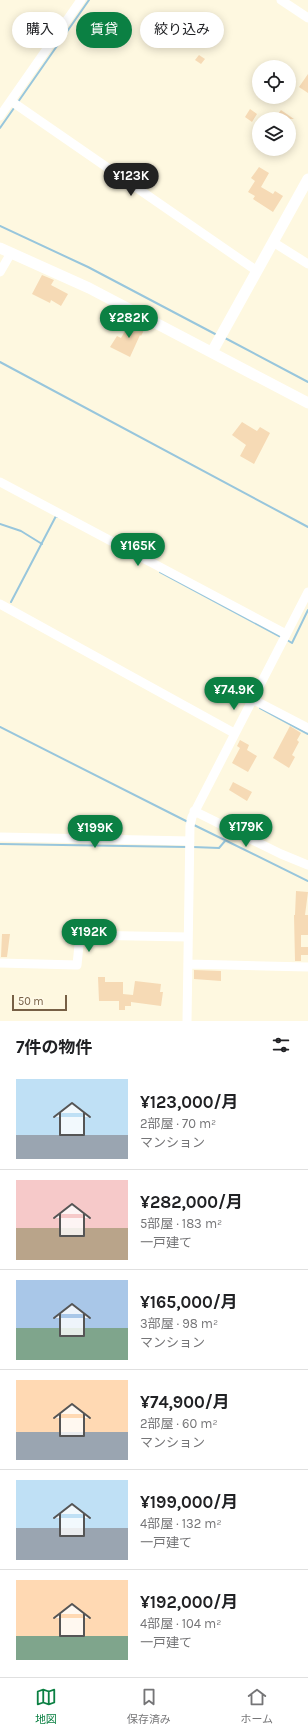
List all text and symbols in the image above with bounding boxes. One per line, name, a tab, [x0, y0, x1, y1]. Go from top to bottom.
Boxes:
chip: 購入	[12, 12, 68, 48]
chip: 賃貸	[76, 12, 132, 48]
chip: 絞り込み	[140, 12, 224, 48]
map controls	[252, 60, 296, 156]
button: locate	[252, 60, 296, 104]
button: layers	[252, 112, 296, 156]
pin: ¥123K	[103, 163, 159, 197]
text: ¥123K	[113, 168, 149, 183]
pin: ¥282K	[101, 305, 157, 339]
text: ¥282K	[109, 310, 149, 325]
pin: ¥165K	[110, 533, 166, 567]
text: ¥165K	[120, 538, 156, 553]
pin: ¥74.9K	[201, 677, 267, 711]
text: ¥74.9K	[213, 682, 255, 697]
pin: ¥179K	[218, 814, 274, 848]
pin: ¥199K	[67, 815, 123, 849]
text: ¥179K	[228, 819, 264, 834]
text: ¥199K	[77, 820, 113, 835]
pin: ¥192K	[61, 919, 117, 953]
text: ¥192K	[71, 924, 107, 939]
scale bar	[12, 993, 67, 1012]
text: 50 m	[18, 995, 44, 1008]
icon: filters	[270, 1034, 292, 1056]
text: 7件の物件	[16, 1037, 92, 1057]
text: ¥123,000/月	[140, 1092, 238, 1112]
icon: home	[48, 1095, 96, 1143]
text: 2部屋 · 70 m²	[140, 1116, 216, 1131]
text: マンション	[140, 1135, 205, 1150]
text: ¥282,000/月	[140, 1192, 243, 1212]
icon: home	[48, 1196, 96, 1244]
text: 5部屋 · 183 m²	[140, 1216, 222, 1231]
text: 一戸建て	[140, 1235, 192, 1250]
text: ¥165,000/月	[140, 1292, 238, 1312]
icon: home	[48, 1296, 96, 1344]
text: 3部屋 · 98 m²	[140, 1316, 218, 1331]
text: マンション	[140, 1335, 205, 1350]
text: ¥74,900/月	[140, 1392, 230, 1412]
icon: home	[48, 1396, 96, 1444]
text: 2部屋 · 60 m²	[140, 1416, 218, 1431]
text: マンション	[140, 1435, 205, 1450]
text: ¥199,000/月	[140, 1492, 238, 1512]
icon: home	[48, 1496, 96, 1544]
text: 4部屋 · 132 m²	[140, 1516, 222, 1531]
text: 一戸建て	[140, 1535, 192, 1550]
text: ¥192,000/月	[140, 1592, 238, 1612]
icon: home	[48, 1596, 96, 1644]
text: 4部屋 · 104 m²	[140, 1616, 222, 1631]
text: 一戸建て	[140, 1635, 192, 1650]
tab: 地図	[35, 1686, 57, 1726]
tab: 保存済み	[127, 1686, 171, 1726]
tab: ホーム	[240, 1686, 273, 1726]

